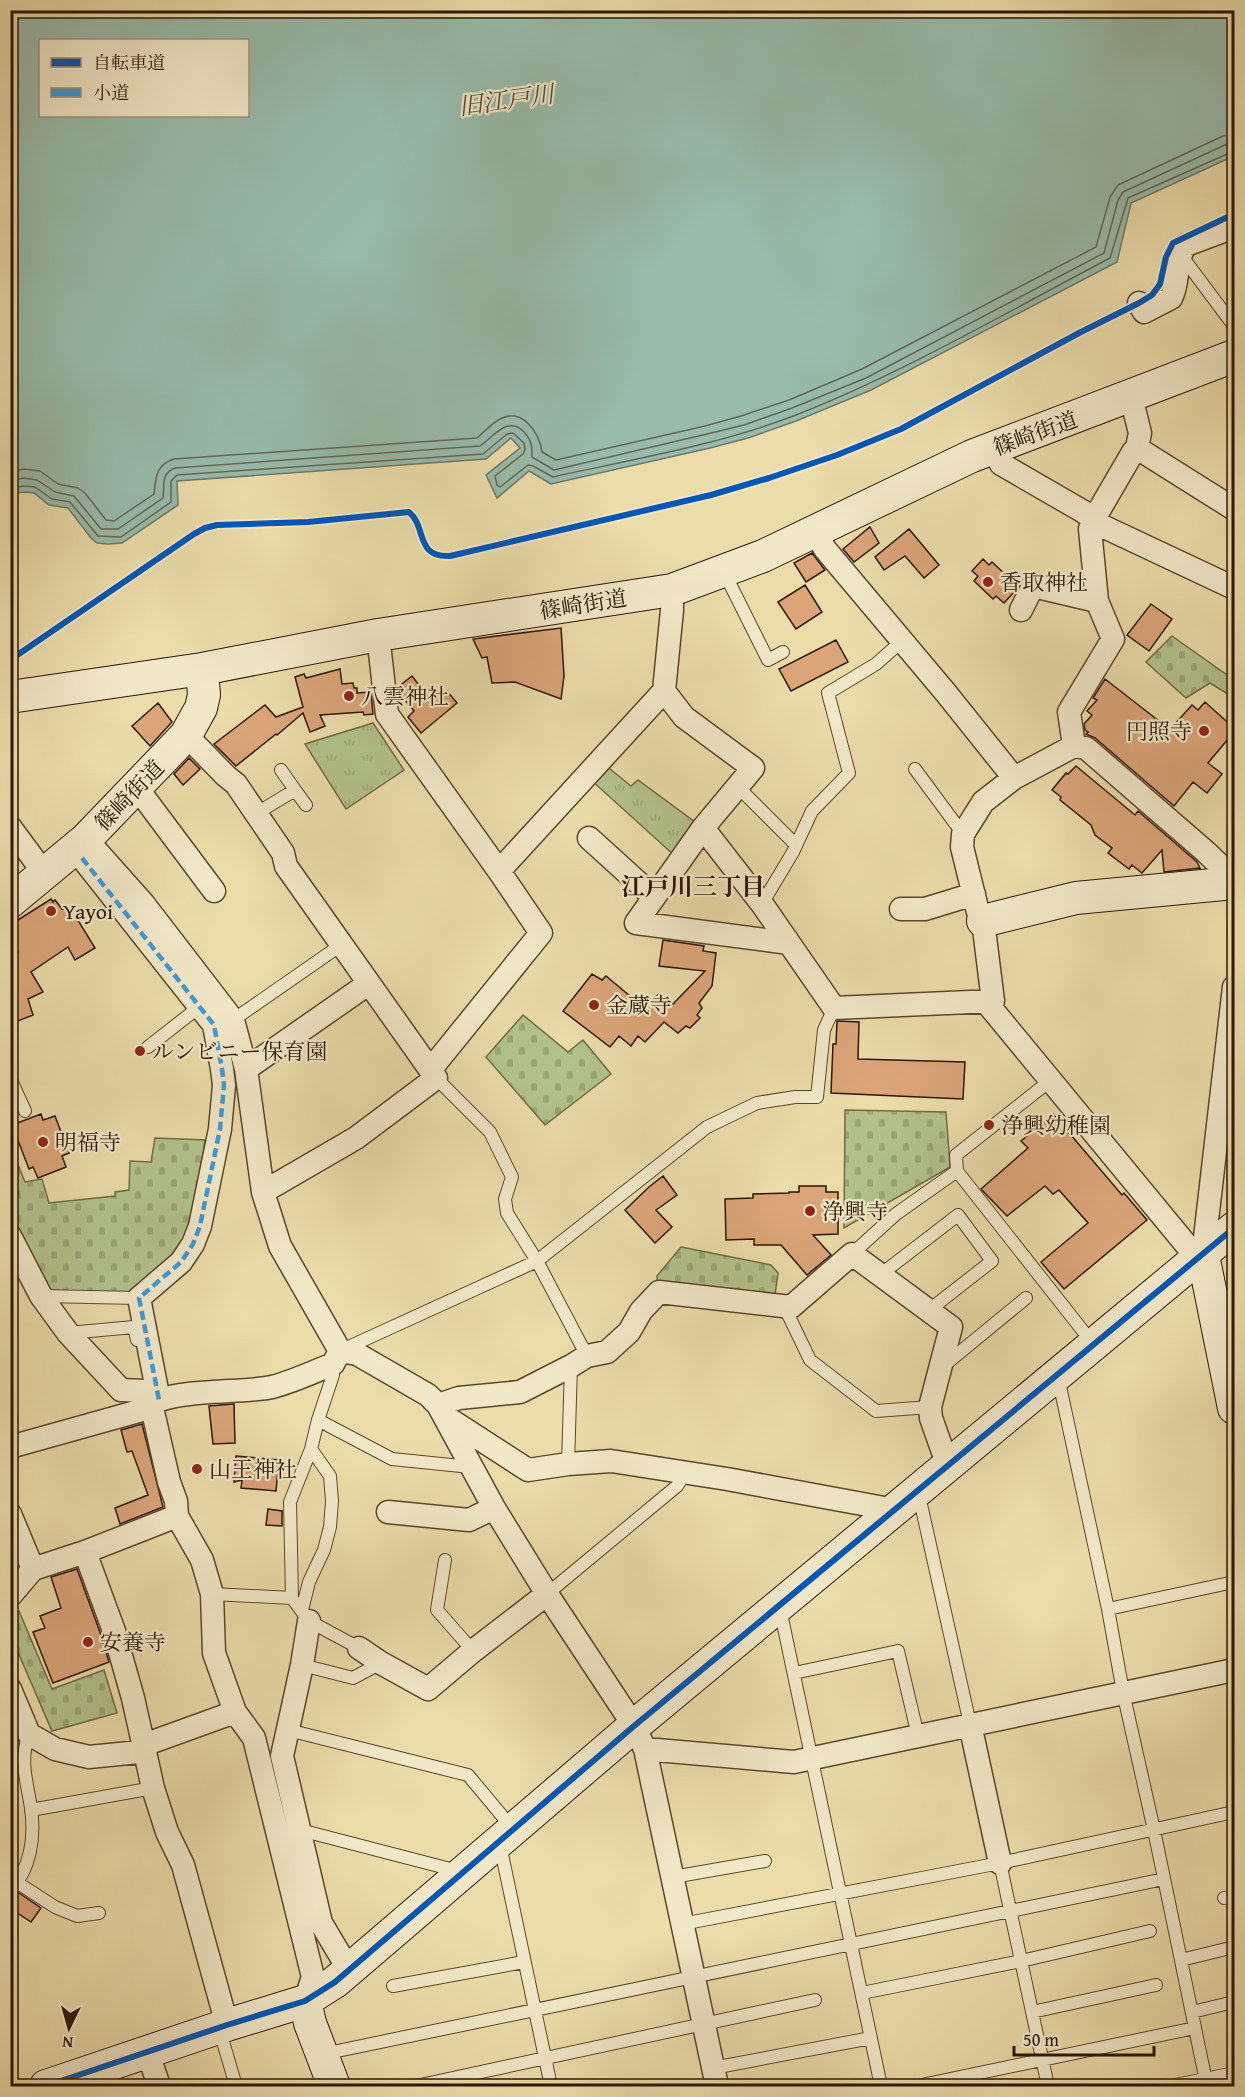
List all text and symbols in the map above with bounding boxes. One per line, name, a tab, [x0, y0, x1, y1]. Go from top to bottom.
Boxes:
legend	[39, 39, 249, 117]
text: 自転車道	[93, 49, 165, 76]
water label: 旧江戸川	[456, 76, 559, 124]
text: 小道	[93, 79, 129, 106]
street label: 篠崎街道	[988, 403, 1082, 463]
place label: 香取神社	[1000, 566, 1088, 598]
marker: 香取神社	[981, 575, 995, 589]
street label: 篠崎街道	[537, 581, 629, 627]
place label: 八雲神社	[361, 680, 449, 712]
marker: 八雲神社	[342, 689, 356, 703]
place label: 円照寺	[1126, 715, 1192, 747]
marker: 円照寺	[1197, 724, 1211, 738]
street label: 篠崎街道	[87, 752, 171, 838]
district label: 江戸川三丁目	[621, 869, 765, 904]
place label: Yayoi	[63, 895, 113, 927]
marker: Yayoi	[44, 904, 58, 918]
place label: 金蔵寺	[606, 989, 672, 1021]
marker: 金蔵寺	[587, 998, 601, 1012]
place label: ルンビニー保育園	[152, 1035, 327, 1067]
marker: ルンビニー保育園	[133, 1044, 147, 1058]
place label: 浄興幼稚園	[1001, 1109, 1111, 1141]
marker: 浄興幼稚園	[982, 1118, 996, 1132]
place label: 明福寺	[55, 1126, 121, 1158]
marker: 明福寺	[36, 1135, 50, 1149]
place label: 浄興寺	[822, 1195, 888, 1227]
marker: 浄興寺	[803, 1204, 817, 1218]
place label: 山王神社	[209, 1453, 297, 1485]
marker: 山王神社	[190, 1462, 204, 1476]
place label: 安養寺	[100, 1626, 166, 1658]
marker: 安養寺	[81, 1635, 95, 1649]
north arrow	[39, 1998, 99, 2058]
scale bar	[1014, 2019, 1154, 2057]
text: 50 m	[1023, 2026, 1059, 2053]
text: N	[61, 2030, 74, 2055]

